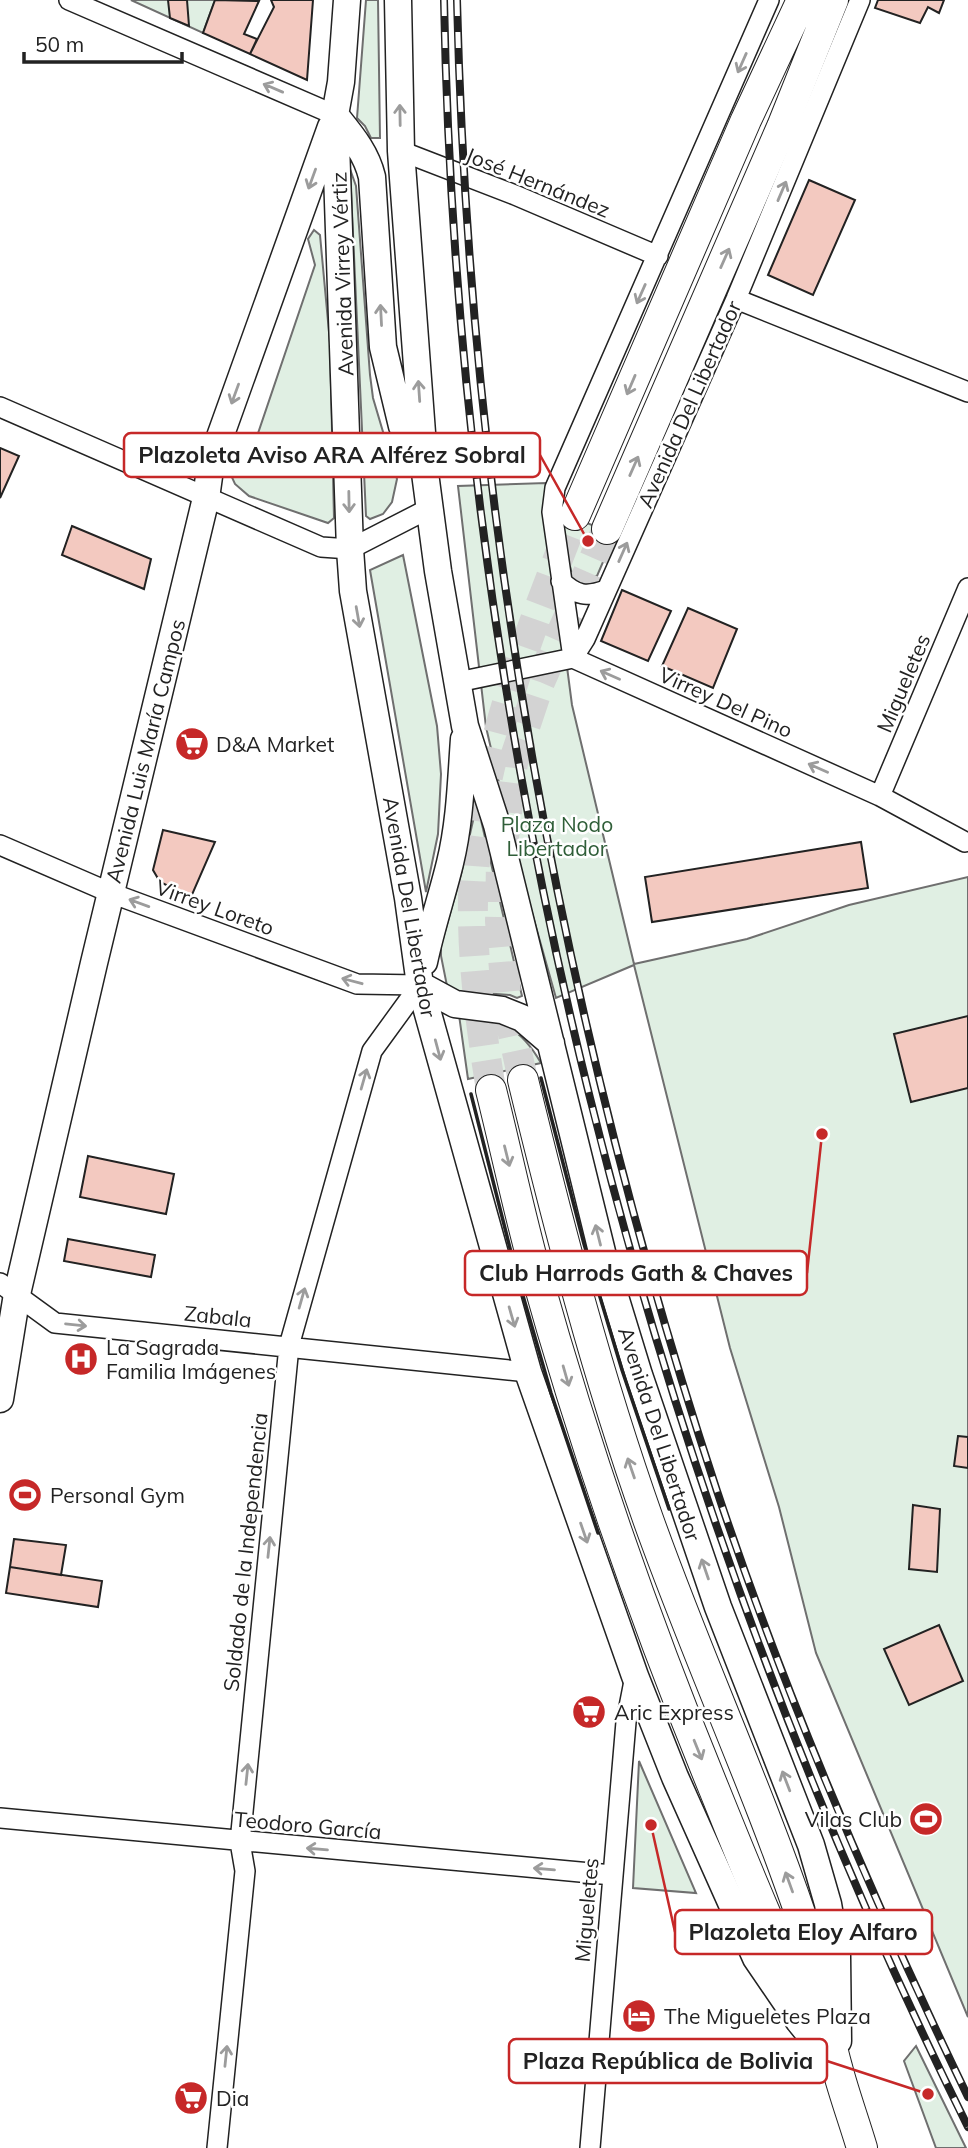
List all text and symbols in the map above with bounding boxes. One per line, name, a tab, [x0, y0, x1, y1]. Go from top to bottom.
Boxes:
scale bar	[24, 21, 182, 65]
text: 50 m	[35, 31, 84, 57]
one-way arrow	[734, 51, 747, 73]
one-way arrow	[263, 81, 284, 94]
one-way arrow	[394, 104, 407, 127]
street label: José Hernández	[462, 141, 614, 223]
one-way arrow	[305, 168, 317, 190]
street label: Avenida Virrey Vértiz	[325, 171, 359, 377]
one-way arrow	[776, 180, 789, 202]
one-way arrow	[719, 247, 732, 269]
one-way arrow	[634, 282, 647, 304]
street label: Avenida Del Libertador	[632, 296, 747, 511]
one-way arrow	[374, 304, 387, 327]
one-way arrow	[624, 374, 637, 396]
one-way arrow	[412, 380, 425, 403]
one-way arrow	[228, 382, 241, 404]
callout: Plazoleta Aviso ARA Alférez Sobral	[124, 433, 540, 477]
text: Plazoleta Aviso ARA Alférez Sobral	[138, 440, 526, 469]
one-way arrow	[629, 456, 642, 477]
one-way arrow	[343, 490, 356, 513]
one-way arrow	[617, 542, 630, 563]
one-way arrow	[352, 605, 365, 628]
street label: Avenida Luis María Campos	[100, 616, 190, 886]
street label: Migueletes	[871, 630, 935, 736]
street label: Virrey Del Pino	[655, 661, 797, 743]
one-way arrow	[600, 668, 621, 681]
supermarket icon: D&A Market	[173, 725, 211, 763]
place label: D&A Market	[216, 731, 334, 757]
one-way arrow	[808, 761, 829, 774]
street label: Avenida Del Libertador	[378, 795, 442, 1020]
park label: Plaza Nodo Libertador	[501, 811, 613, 861]
street label: Virrey Loreto	[152, 874, 278, 940]
one-way arrow	[128, 896, 150, 909]
one-way arrow	[342, 974, 364, 987]
one-way arrow	[432, 1039, 445, 1061]
one-way arrow	[358, 1068, 371, 1090]
one-way arrow	[501, 1144, 514, 1167]
one-way arrow	[591, 1225, 604, 1247]
callout: Club Harrods Gath & Chaves	[465, 1251, 807, 1295]
text: Club Harrods Gath & Chaves	[479, 1258, 793, 1287]
one-way arrow	[296, 1287, 309, 1310]
street label: Zabala	[183, 1300, 253, 1332]
one-way arrow	[506, 1305, 519, 1328]
one-way arrow	[64, 1319, 87, 1332]
street label: Avenida Del Libertador	[613, 1324, 707, 1545]
place label: La Sagrada Familia Imágenes	[106, 1334, 276, 1384]
hospital icon: La Sagrada Familia Imágenes	[62, 1340, 100, 1378]
one-way arrow	[561, 1365, 574, 1387]
street label: Soldado de la Independencia	[217, 1411, 273, 1693]
one-way arrow	[624, 1458, 636, 1480]
sports icon: Personal Gym	[6, 1476, 44, 1514]
place label: Personal Gym	[50, 1482, 185, 1508]
one-way arrow	[579, 1521, 591, 1543]
one-way arrow	[263, 1536, 276, 1559]
one-way arrow	[698, 1558, 710, 1580]
supermarket icon: Aric Express	[570, 1693, 608, 1731]
place label: Aric Express	[614, 1699, 734, 1725]
one-way arrow	[692, 1738, 705, 1760]
one-way arrow	[240, 1763, 253, 1785]
one-way arrow	[778, 1771, 791, 1793]
sports icon: Vilas Club	[907, 1800, 945, 1838]
street label: Teodoro García	[233, 1806, 383, 1844]
place label: Vilas Club	[805, 1806, 902, 1832]
one-way arrow	[306, 1842, 329, 1855]
street label: Migueletes	[568, 1857, 604, 1963]
one-way arrow	[533, 1862, 555, 1875]
one-way arrow	[781, 1871, 794, 1893]
callout: Plazoleta Eloy Alfaro	[675, 1910, 932, 1954]
text: Plazoleta Eloy Alfaro	[688, 1917, 918, 1946]
hotel icon: The Migueletes Plaza	[620, 1997, 658, 2035]
place label: The Migueletes Plaza	[664, 2003, 871, 2029]
callout: Plaza República de Bolivia	[509, 2039, 827, 2083]
one-way arrow	[220, 2045, 233, 2068]
text: Plaza República de Bolivia	[523, 2046, 813, 2075]
supermarket icon: Dia	[172, 2079, 210, 2117]
place label: Dia	[216, 2085, 249, 2111]

